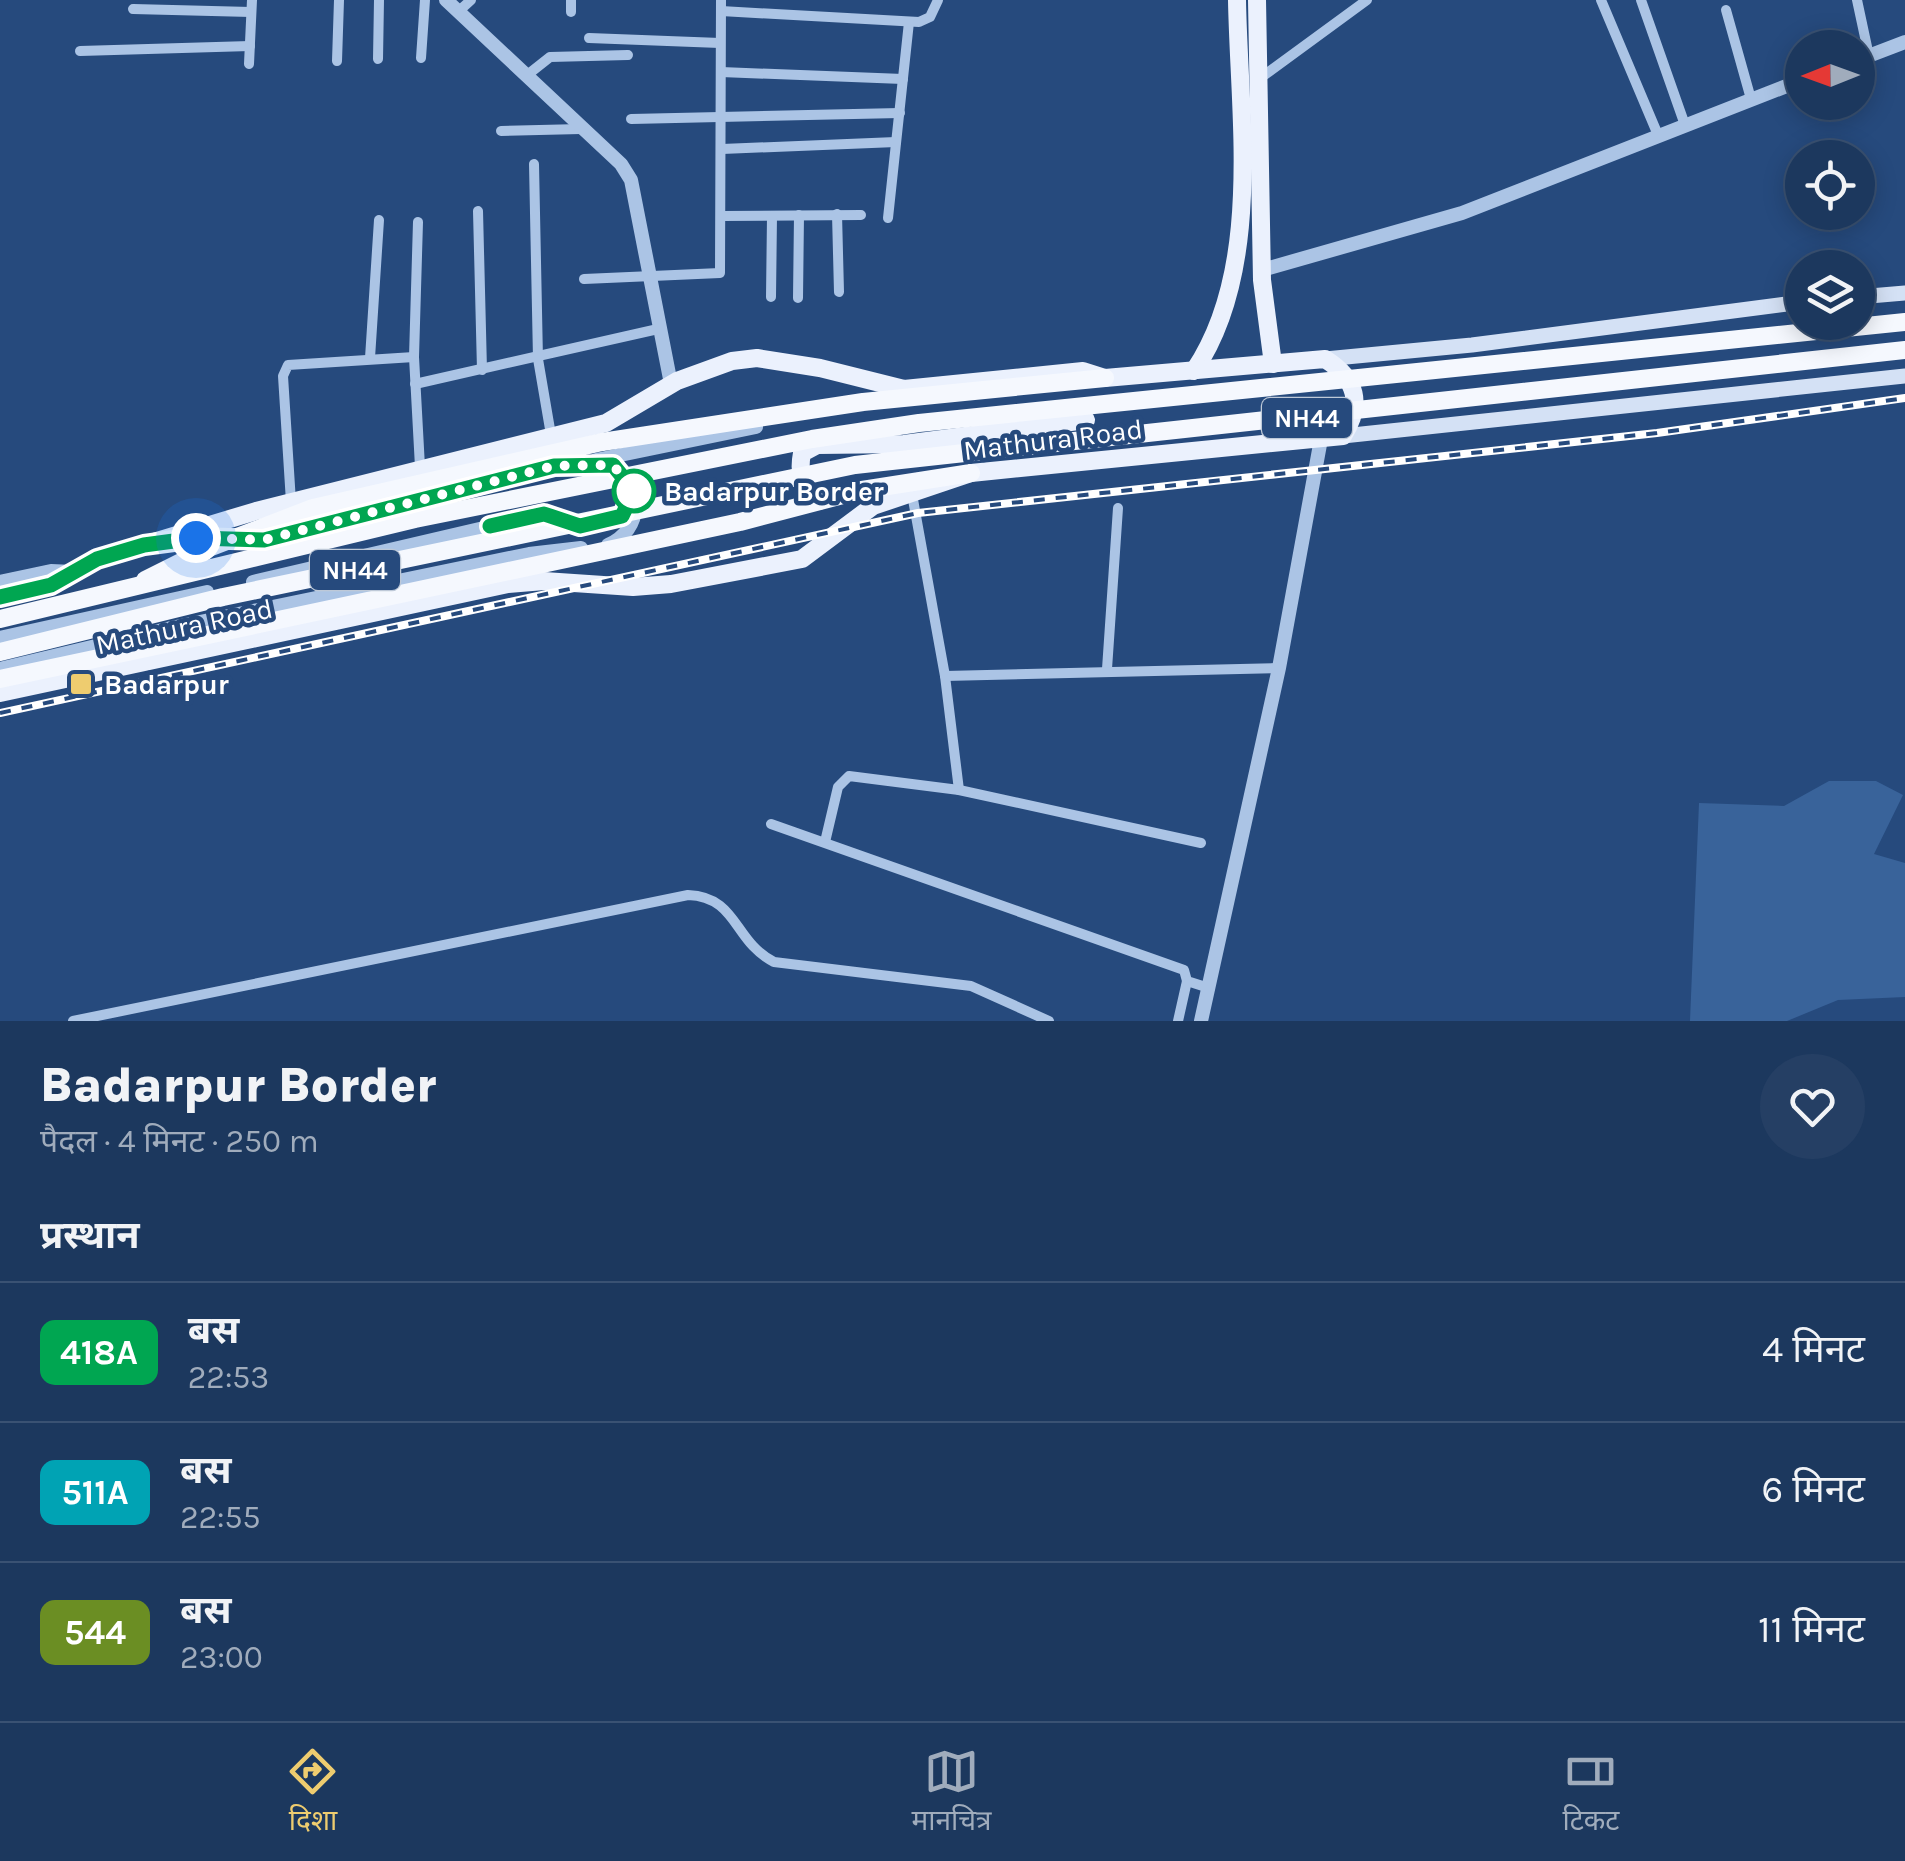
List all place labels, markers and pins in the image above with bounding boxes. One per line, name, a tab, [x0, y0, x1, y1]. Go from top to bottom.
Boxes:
marker: Badarpur Border	[613, 470, 655, 512]
place label: Badarpur Border	[664, 475, 884, 508]
place label: Badarpur	[104, 668, 229, 701]
marker: Badarpur	[68, 671, 94, 697]

